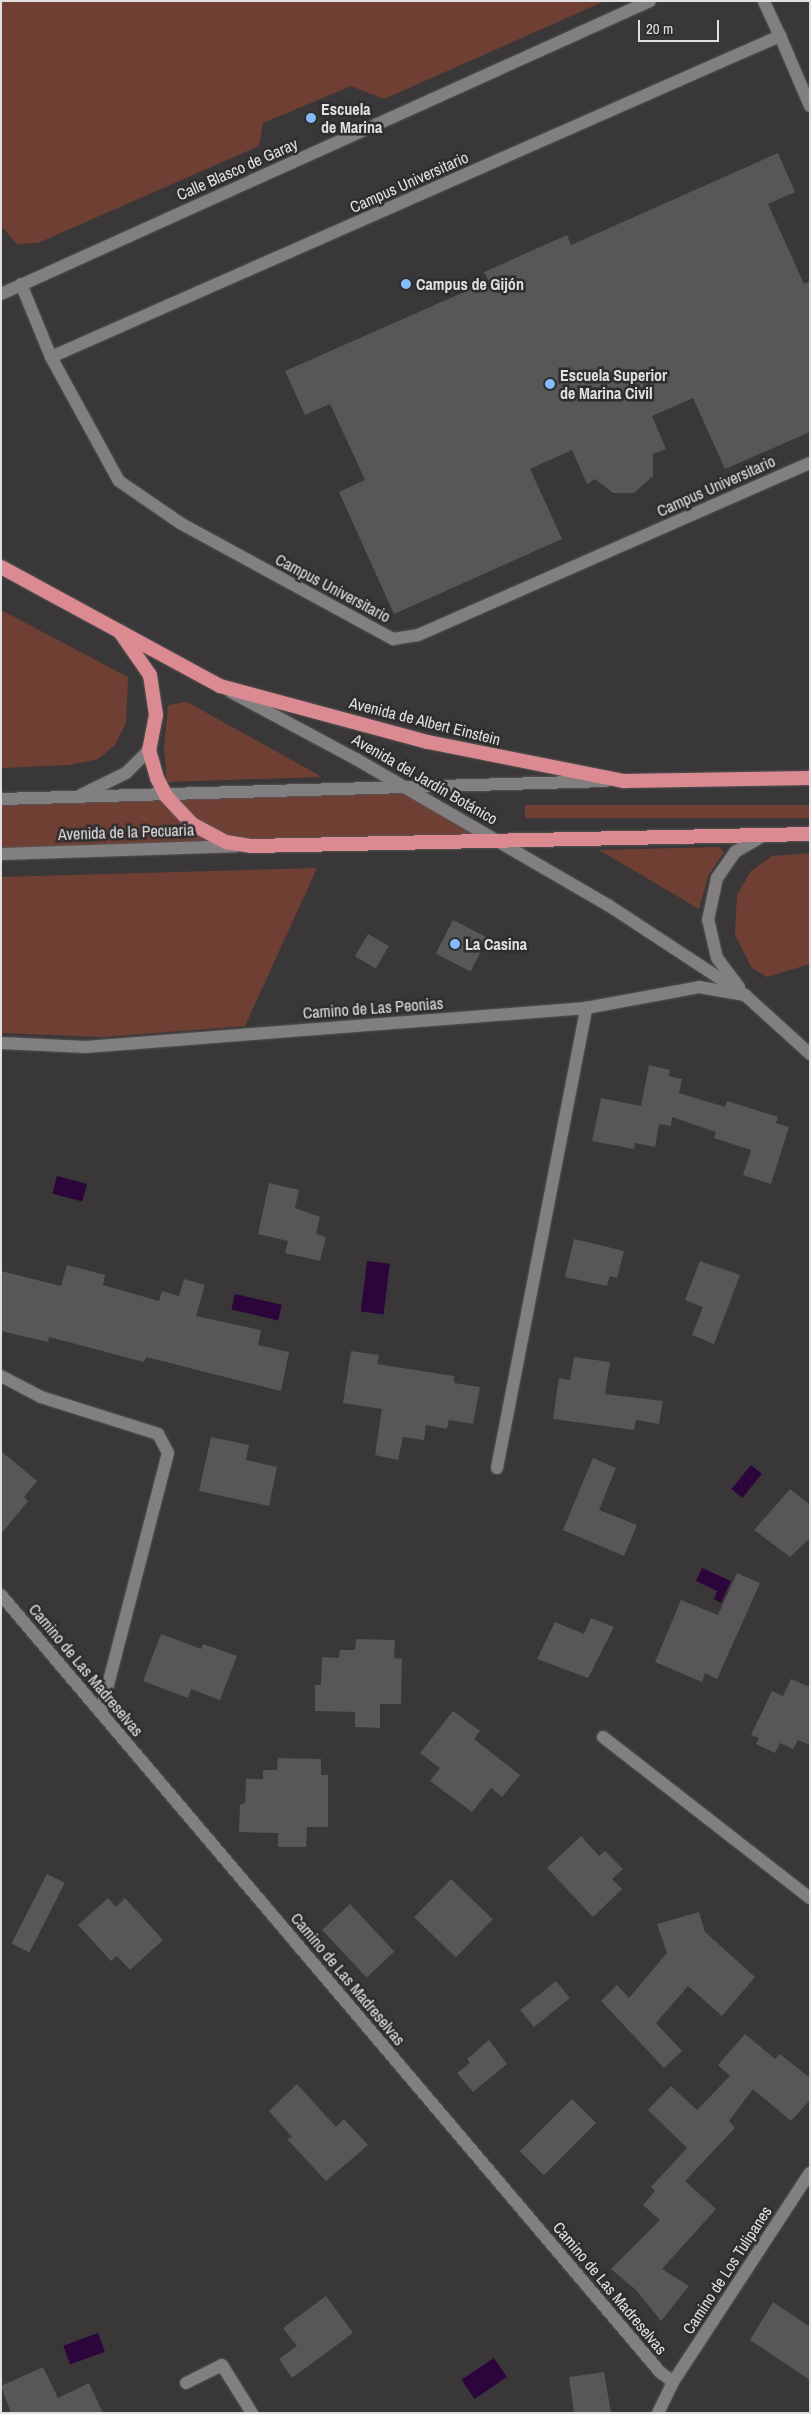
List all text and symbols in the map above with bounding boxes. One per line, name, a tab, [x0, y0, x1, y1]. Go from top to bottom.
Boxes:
scale bar	[641, 10, 722, 42]
text: 20 m	[646, 18, 673, 39]
place label: Escuela de Marina	[321, 99, 382, 137]
marker: Escuela de Marina	[305, 112, 317, 124]
street label: Calle Blasco de Garay	[173, 134, 301, 204]
street label: Campus Universitario	[347, 147, 471, 217]
place label: Campus de Gijón	[416, 274, 524, 294]
marker: Campus de Gijón	[400, 278, 412, 290]
place label: Escuela Superior de Marina Civil	[560, 365, 667, 403]
marker: Escuela Superior de Marina Civil	[544, 378, 556, 390]
street label: Campus Universitario	[654, 451, 778, 521]
street label: Campus Universitario	[272, 550, 394, 626]
street label: Avenida de Albert Einstein	[347, 693, 503, 749]
street label: Avenida del Jardín Botánico	[349, 730, 501, 828]
street label: Avenida de la Pecuaria	[58, 820, 194, 844]
place label: La Casina	[465, 934, 527, 954]
marker: La Casina	[449, 938, 461, 950]
street label: Camino de Las Peonias	[302, 994, 444, 1022]
street label: Camino de Las Madreselvas	[25, 1600, 147, 1740]
street label: Camino de Las Madreselvas	[287, 1909, 409, 2049]
street label: Camino de Los Tulipanes	[678, 2202, 776, 2338]
street label: Camino de Las Madreselvas	[549, 2218, 671, 2358]

